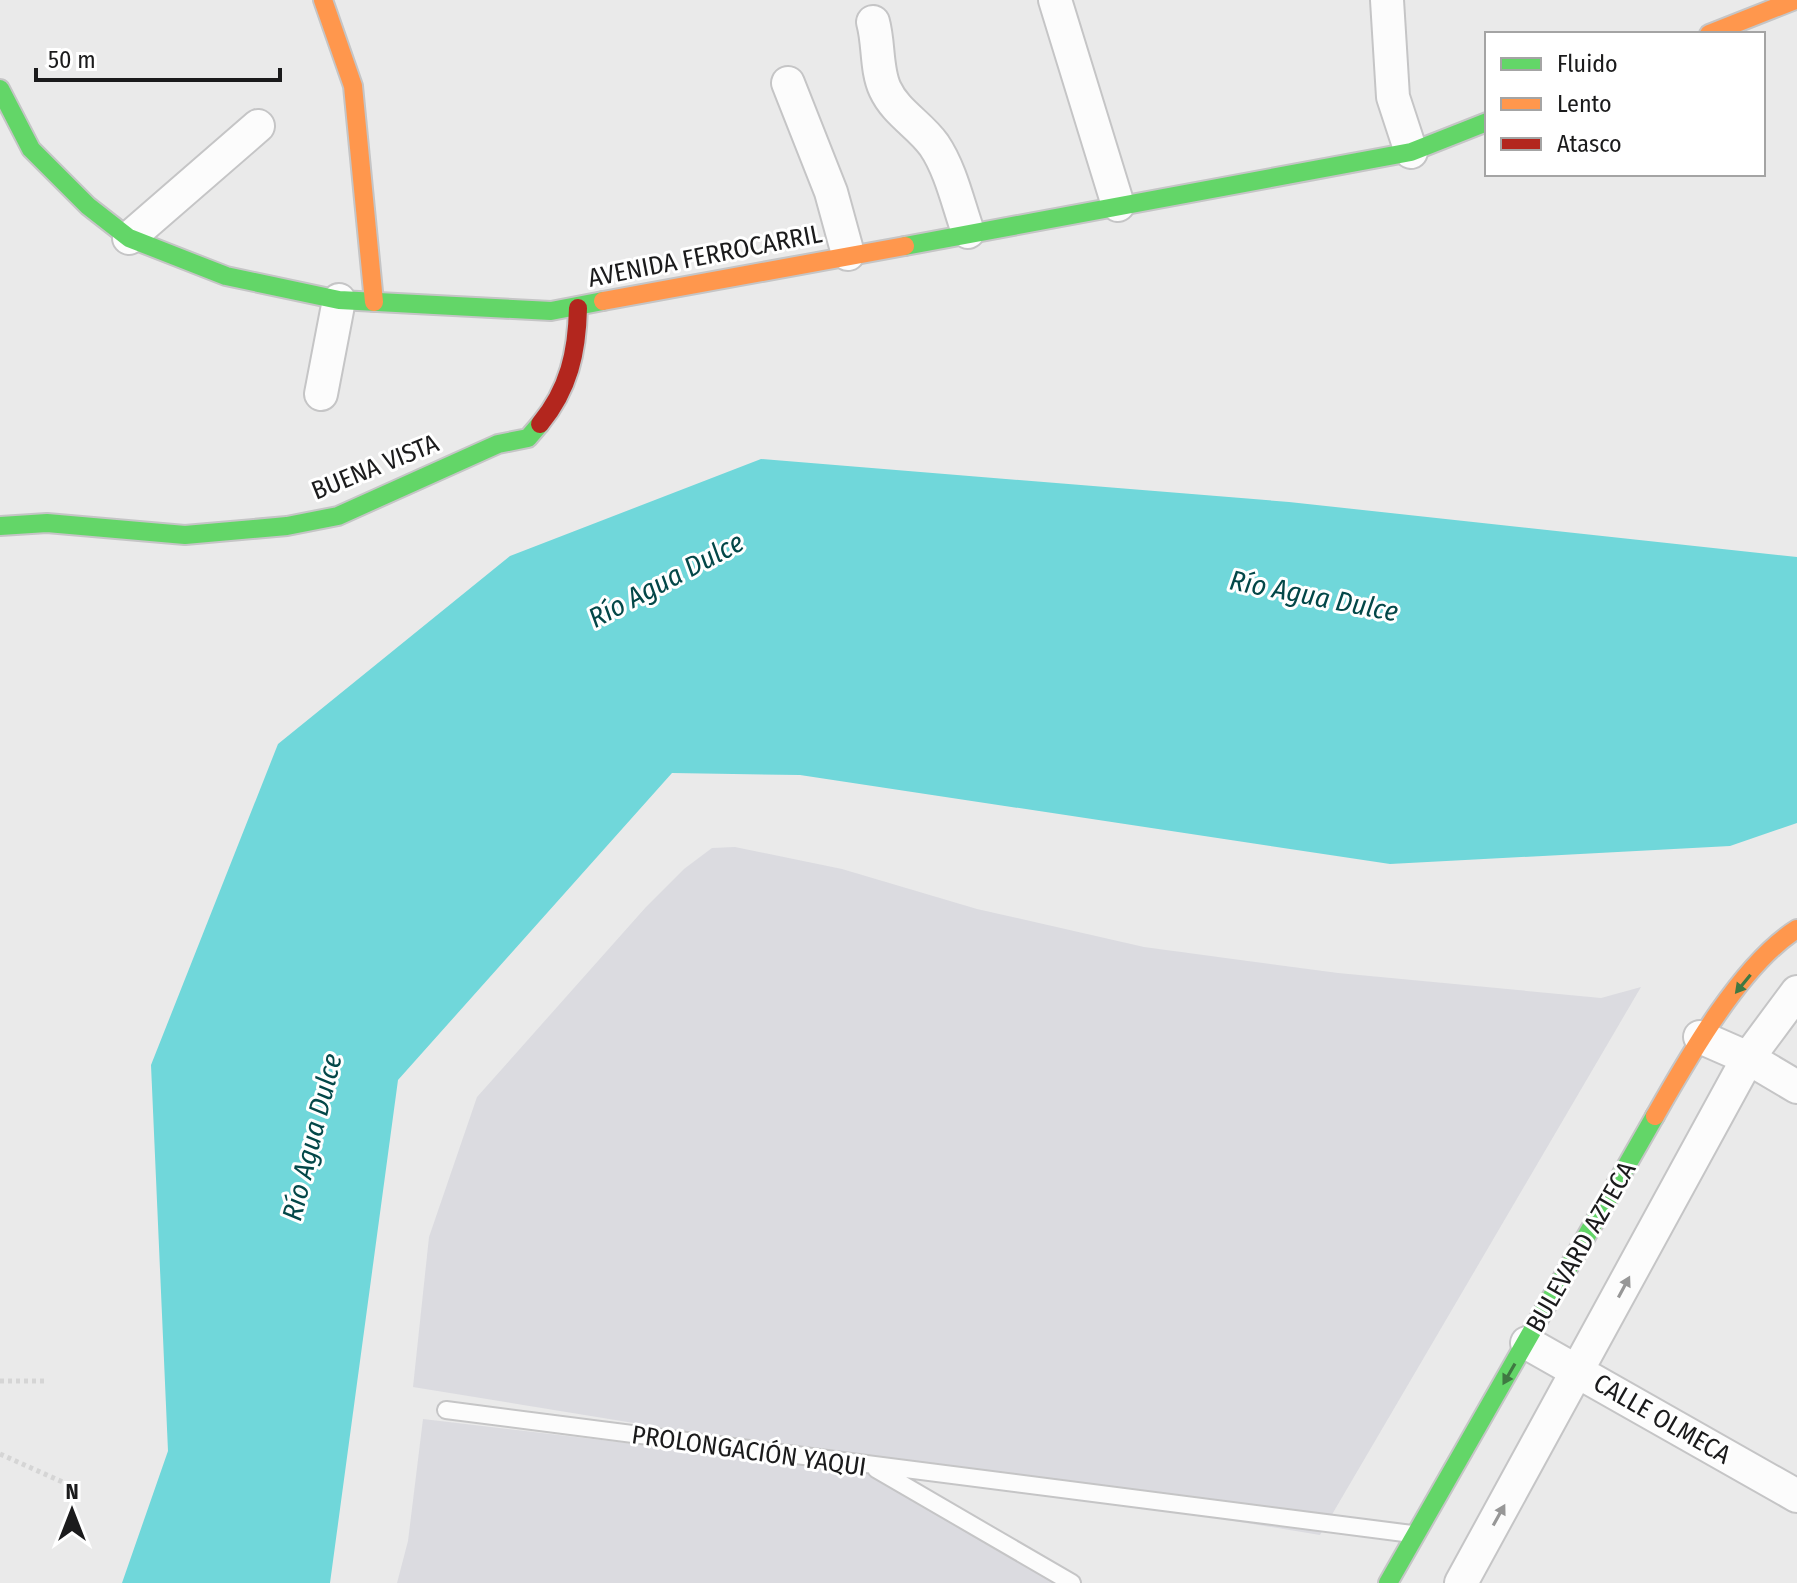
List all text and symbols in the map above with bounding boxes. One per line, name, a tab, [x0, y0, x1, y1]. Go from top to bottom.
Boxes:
scale bar	[36, 32, 280, 82]
legend	[1485, 32, 1765, 176]
text: 50 m	[48, 46, 96, 74]
text: Fluido	[1557, 50, 1618, 78]
text: Lento	[1557, 90, 1612, 118]
text: Atasco	[1557, 130, 1622, 158]
street label: AVENIDA FERROCARRIL	[585, 218, 825, 294]
street label: BUENA VISTA	[307, 427, 443, 506]
water label: Río Agua Dulce	[583, 525, 749, 635]
water label: Río Agua Dulce	[1227, 564, 1401, 628]
one-way arrow	[1735, 974, 1752, 994]
water label: Río Agua Dulce	[275, 1050, 349, 1224]
street label: BULEVARD AZTECA	[1520, 1156, 1643, 1338]
one-way arrow	[1617, 1276, 1631, 1298]
one-way arrow	[1502, 1363, 1516, 1385]
street label: CALLE OLMECA	[1588, 1367, 1736, 1471]
street label: PROLONGACIÓN YAQUI	[630, 1419, 868, 1483]
north arrow	[32, 1471, 112, 1551]
text: N	[65, 1478, 79, 1505]
one-way arrow	[1492, 1504, 1506, 1526]

